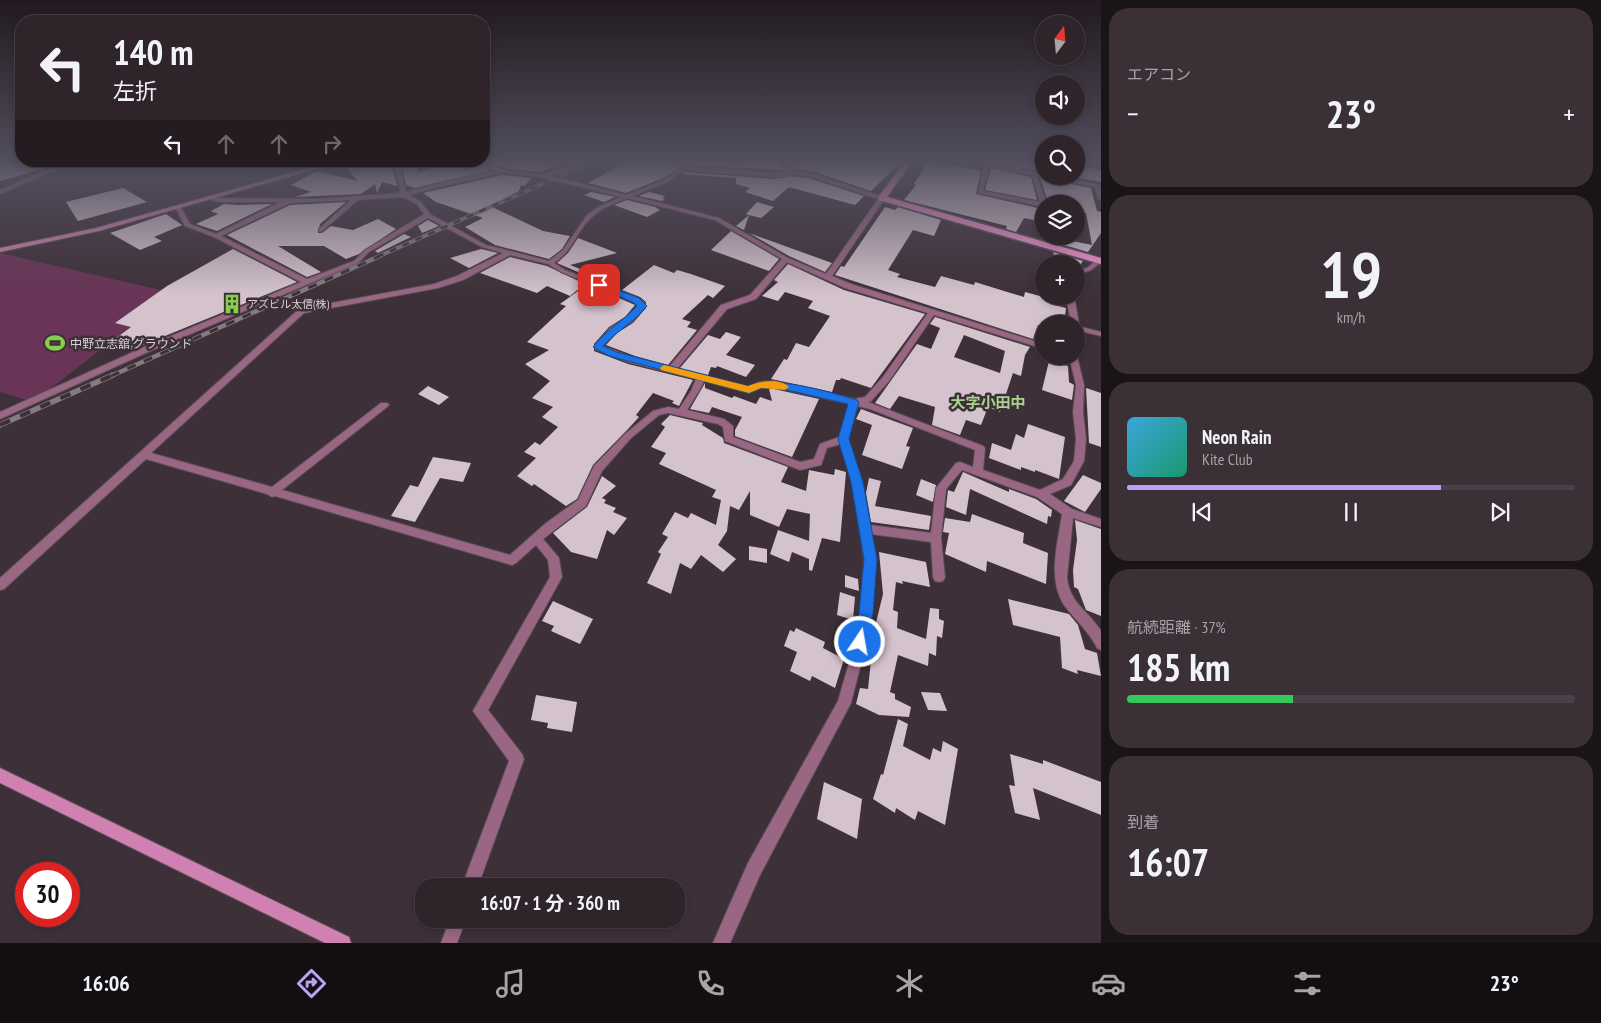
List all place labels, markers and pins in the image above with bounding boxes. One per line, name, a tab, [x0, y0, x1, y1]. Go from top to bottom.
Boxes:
pin	[578, 264, 620, 306]
building icon: アズビル太信(株)	[221, 293, 243, 315]
place label: アズビル太信(株)	[247, 297, 330, 311]
sports icon: 中野立志舘 グラウンド	[44, 332, 66, 354]
place label: 中野立志舘 グラウンド	[70, 336, 193, 351]

